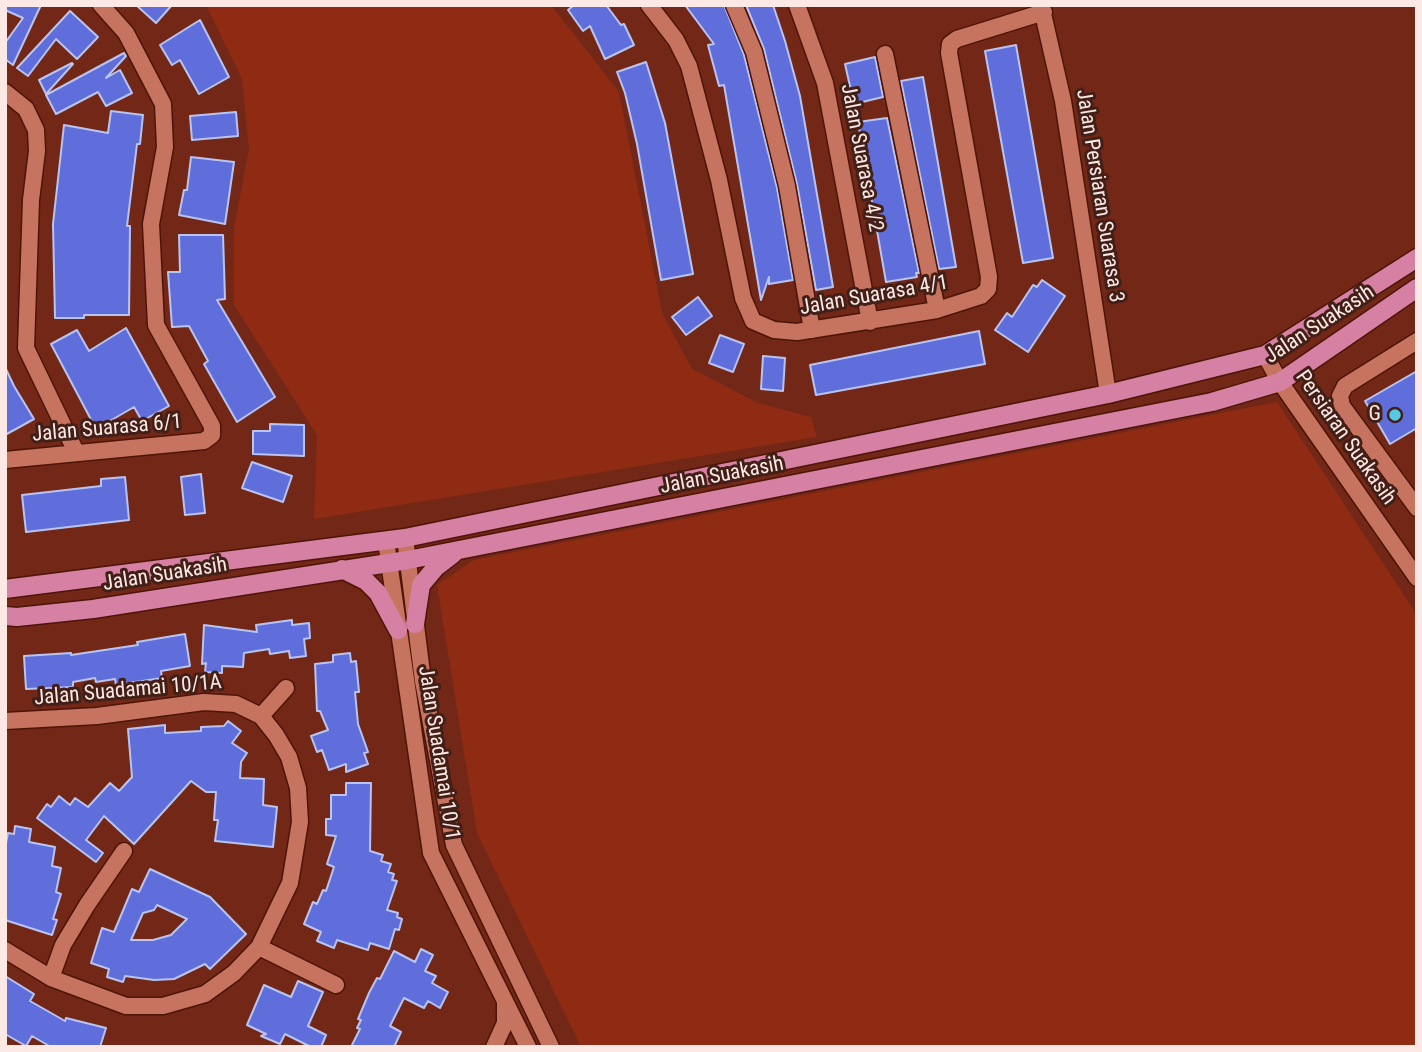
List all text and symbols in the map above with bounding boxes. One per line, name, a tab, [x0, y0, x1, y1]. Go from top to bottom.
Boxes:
street label: Jalan Suarasa 4/2	[834, 82, 888, 234]
street label: Jalan Persiaran Suarasa 3	[1070, 88, 1128, 304]
street label: Jalan Suarasa 4/1	[798, 271, 950, 321]
street label: Jalan Suakasih	[1261, 280, 1379, 370]
street label: Persiaran Suakasih	[1289, 366, 1401, 510]
place label: G	[1369, 402, 1381, 428]
marker: G	[1387, 407, 1403, 423]
street label: Jalan Suarasa 6/1	[31, 410, 183, 448]
street label: Jalan Suakasih	[658, 452, 786, 500]
street label: Jalan Suakasih	[101, 553, 229, 597]
street label: Jalan Suadamai 10/1	[412, 664, 464, 842]
street label: Jalan Suadamai 10/1A	[33, 670, 223, 712]

